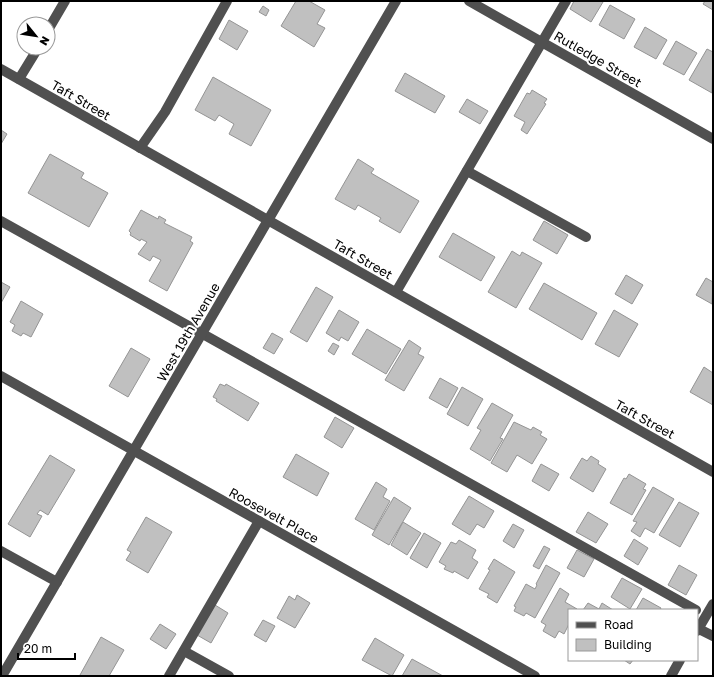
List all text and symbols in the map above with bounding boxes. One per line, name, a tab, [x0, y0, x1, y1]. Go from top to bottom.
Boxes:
north arrow	[16, 16, 56, 56]
street label: Rutledge Street	[551, 27, 645, 91]
text: N	[37, 34, 53, 48]
street label: Taft Street	[48, 77, 114, 123]
street label: Taft Street	[330, 236, 396, 282]
street label: West 19th Avenue	[153, 280, 223, 384]
street label: Taft Street	[612, 396, 678, 442]
street label: Roosevelt Place	[226, 484, 322, 546]
legend	[568, 609, 698, 661]
text: Road	[604, 617, 633, 632]
scale bar	[18, 635, 75, 661]
text: Building	[604, 637, 652, 652]
text: 20 m	[24, 641, 52, 656]

